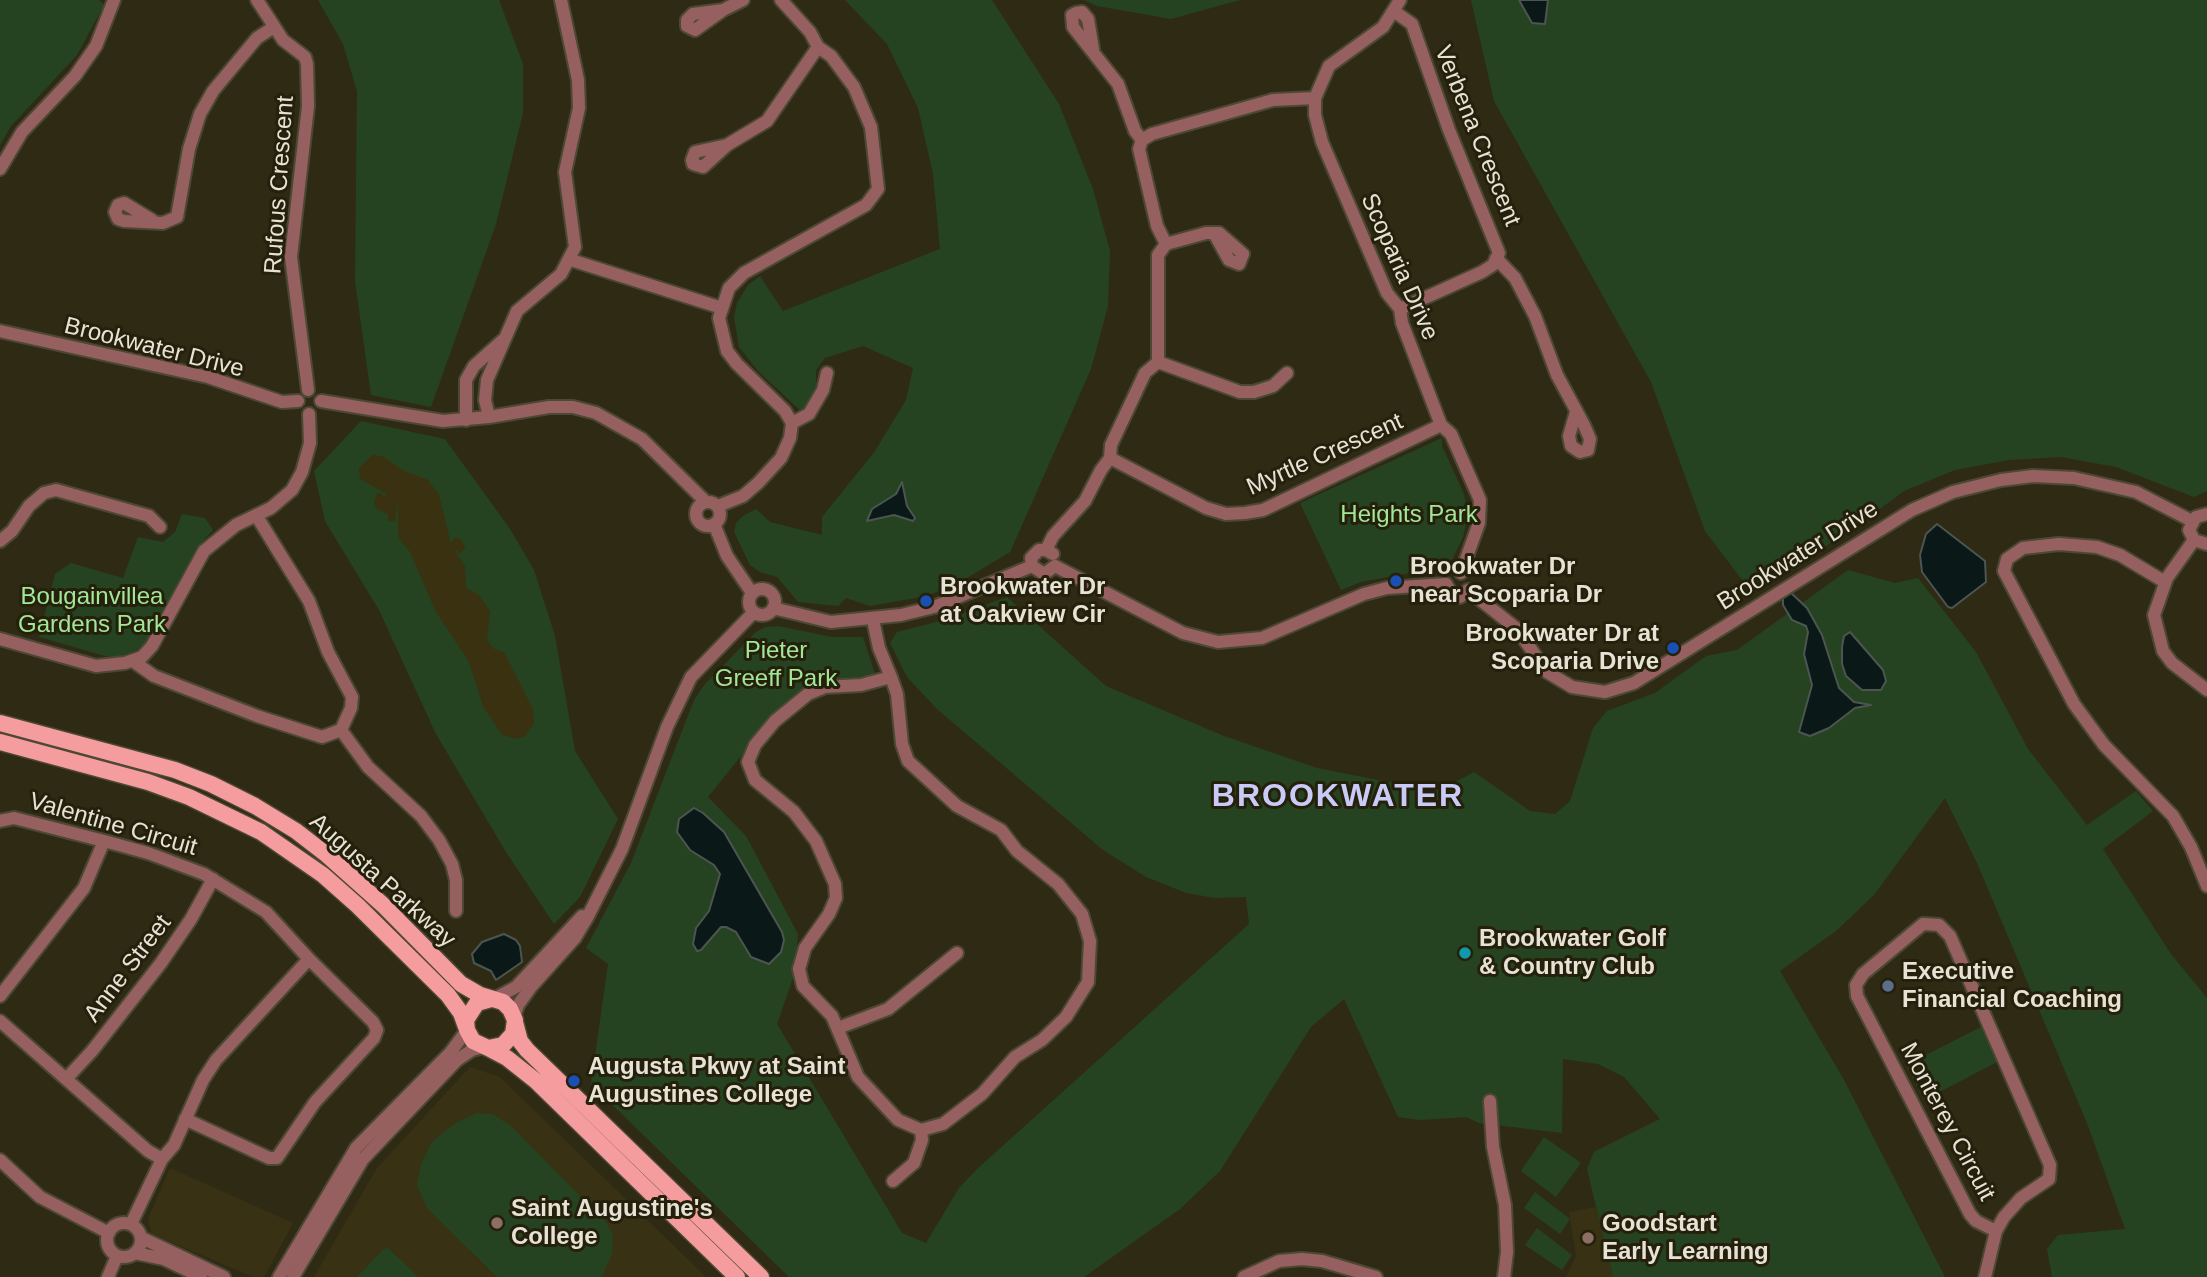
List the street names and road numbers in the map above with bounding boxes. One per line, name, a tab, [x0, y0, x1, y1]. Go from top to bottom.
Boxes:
street label: Verbena Crescent	[1428, 42, 1526, 230]
street label: Rufous Crescent	[259, 95, 301, 275]
street label: Scoparia Drive	[1354, 189, 1444, 345]
street label: Brookwater Drive	[61, 312, 247, 384]
street label: Myrtle Crescent	[1242, 408, 1408, 502]
street label: Brookwater Drive	[1712, 495, 1884, 617]
street label: Valentine Circuit	[26, 787, 200, 863]
street label: Augusta Parkway	[303, 808, 461, 954]
street label: Anne Street	[78, 910, 178, 1028]
street label: Monterey Circuit	[1893, 1038, 2001, 1206]

